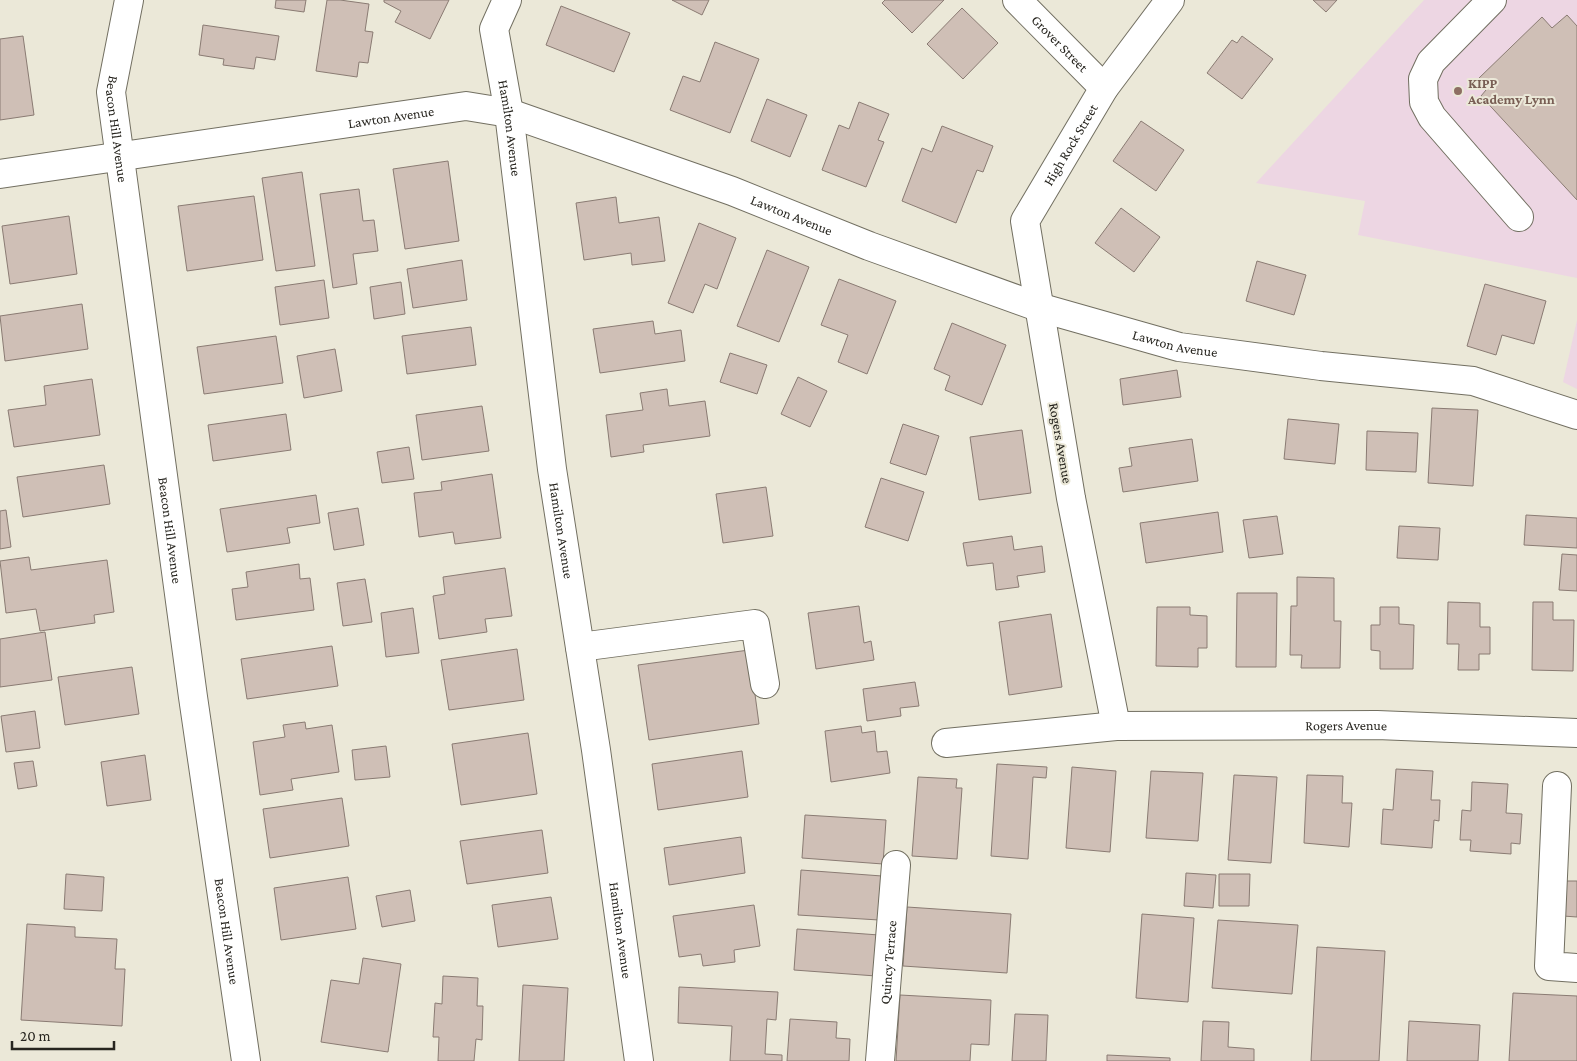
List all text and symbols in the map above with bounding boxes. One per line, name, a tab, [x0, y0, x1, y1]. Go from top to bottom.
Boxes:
street label: Grover Street	[1028, 12, 1092, 75]
street label: Beacon Hill Avenue	[103, 74, 131, 183]
place label: KIPP Academy Lynn	[1467, 75, 1555, 107]
street label: Hamilton Avenue	[495, 78, 525, 177]
marker: KIPP Academy Lynn	[1452, 85, 1464, 97]
street label: High Rock Street	[1040, 101, 1101, 188]
street label: Lawton Avenue	[347, 103, 435, 131]
street label: Lawton Avenue	[748, 191, 835, 239]
street label: Lawton Avenue	[1131, 326, 1218, 360]
street label: Rogers Avenue	[1046, 401, 1076, 485]
street label: Beacon Hill Avenue	[155, 476, 186, 584]
street label: Hamilton Avenue	[546, 481, 577, 580]
street label: Rogers Avenue	[1305, 717, 1387, 733]
street label: Beacon Hill Avenue	[211, 877, 243, 985]
street label: Hamilton Avenue	[606, 881, 635, 979]
street label: Quincy Terrace	[877, 920, 899, 1005]
scale bar	[12, 1018, 115, 1050]
text: 20 m	[20, 1028, 51, 1044]

